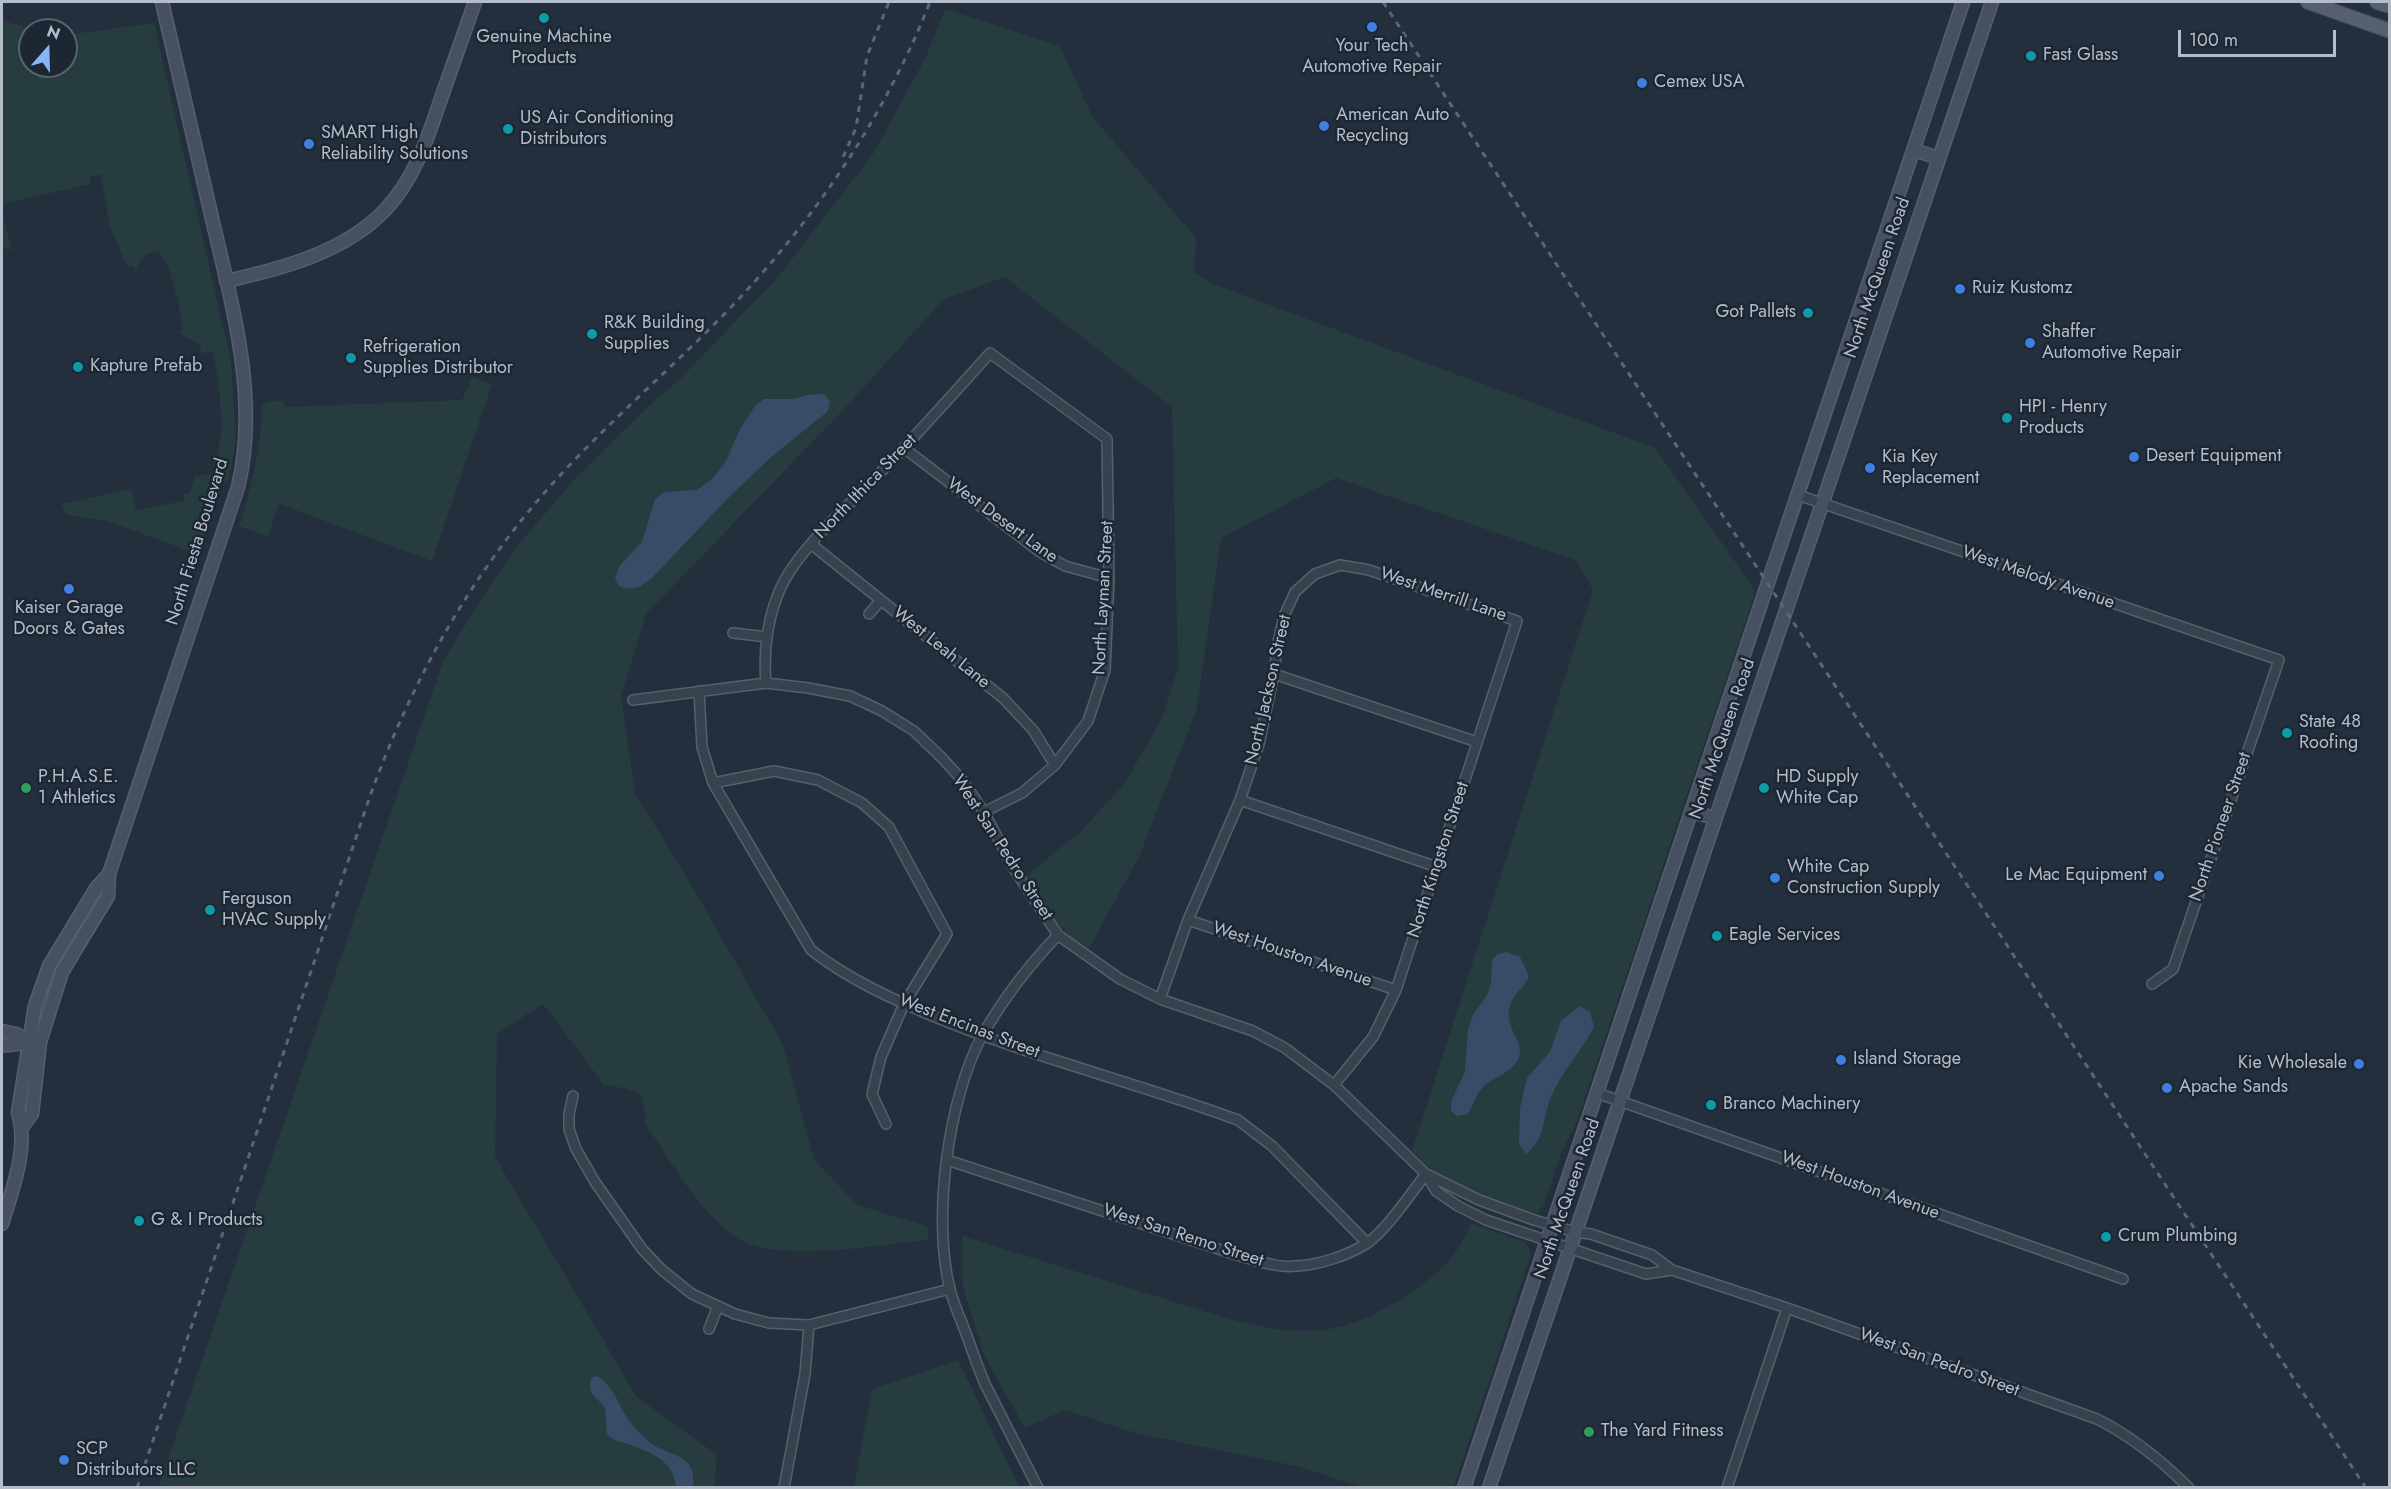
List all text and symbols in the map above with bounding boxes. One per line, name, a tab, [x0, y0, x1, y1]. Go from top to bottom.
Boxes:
marker: Genuine Machine Products	[537, 11, 551, 25]
north arrow	[18, 18, 78, 78]
scale bar	[2181, 18, 2338, 56]
text: N	[44, 20, 64, 45]
marker: Your Tech Automotive Repair	[1365, 20, 1379, 34]
place label: Genuine Machine Products	[476, 27, 612, 70]
text: 100 m	[2189, 27, 2238, 53]
place label: Your Tech Automotive Repair	[1302, 36, 1442, 78]
place label: Fast Glass	[2043, 45, 2118, 67]
marker: Fast Glass	[2024, 49, 2038, 63]
place label: Cemex USA	[1654, 72, 1745, 94]
marker: Cemex USA	[1635, 76, 1649, 90]
place label: American Auto Recycling	[1336, 105, 1449, 148]
place label: US Air Conditioning Distributors	[520, 108, 674, 150]
marker: American Auto Recycling	[1317, 119, 1331, 133]
marker: US Air Conditioning Distributors	[501, 122, 515, 136]
place label: SMART High Reliability Solutions	[321, 123, 468, 166]
marker: SMART High Reliability Solutions	[302, 137, 316, 151]
street label: North McQueen Road	[1840, 195, 1916, 361]
place label: Ruiz Kustomz	[1972, 278, 2073, 300]
marker: Ruiz Kustomz	[1953, 282, 1967, 296]
place label: Got Pallets	[1715, 302, 1796, 324]
marker: Got Pallets	[1801, 306, 1815, 320]
place label: R&K Building Supplies	[604, 313, 705, 356]
place label: Shaffer Automotive Repair	[2042, 322, 2181, 364]
marker: R&K Building Supplies	[585, 327, 599, 341]
marker: Shaffer Automotive Repair	[2023, 336, 2037, 350]
place label: Refrigeration Supplies Distributor	[363, 337, 513, 380]
marker: Refrigeration Supplies Distributor	[344, 351, 358, 365]
place label: Kapture Prefab	[90, 356, 202, 378]
marker: Kapture Prefab	[71, 360, 85, 374]
place label: HPI - Henry Products	[2019, 397, 2107, 440]
marker: HPI - Henry Products	[2000, 411, 2014, 425]
street label: North Ithica Street	[810, 430, 922, 544]
place label: Desert Equipment	[2146, 446, 2282, 468]
place label: Kia Key Replacement	[1882, 447, 1979, 490]
marker: Desert Equipment	[2127, 450, 2141, 464]
street label: North Fiesta Boulevard	[162, 456, 234, 628]
marker: Kia Key Replacement	[1863, 461, 1877, 475]
street label: West Desert Lane	[942, 473, 1062, 569]
street label: North Layman Street	[1089, 520, 1119, 676]
street label: West Melody Avenue	[1959, 542, 2117, 614]
street label: West Merrill Lane	[1377, 563, 1509, 627]
marker: Kaiser Garage Doors & Gates	[62, 582, 76, 596]
place label: Kaiser Garage Doors & Gates	[13, 598, 125, 640]
street label: West Leah Lane	[888, 602, 994, 694]
street label: North Jackson Street	[1241, 613, 1297, 767]
street label: North McQueen Road	[1685, 656, 1761, 822]
place label: State 48 Roofing	[2299, 712, 2361, 754]
marker: State 48 Roofing	[2280, 726, 2294, 740]
street label: North Pioneer Street	[2185, 750, 2257, 904]
place label: P.H.A.S.E. 1 Athletics	[38, 767, 119, 810]
place label: HD Supply White Cap	[1776, 767, 1858, 810]
street label: West San Pedro Street	[947, 771, 1057, 925]
street label: North Kingston Street	[1404, 779, 1474, 941]
marker: P.H.A.S.E. 1 Athletics	[19, 781, 33, 795]
marker: HD Supply White Cap	[1757, 781, 1771, 795]
place label: White Cap Construction Supply	[1787, 857, 1940, 900]
place label: Le Mac Equipment	[2005, 865, 2147, 887]
marker: Le Mac Equipment	[2152, 869, 2166, 883]
marker: White Cap Construction Supply	[1768, 871, 1782, 885]
place label: Ferguson HVAC Supply	[222, 889, 326, 932]
marker: Ferguson HVAC Supply	[203, 903, 217, 917]
street label: West Houston Avenue	[1209, 918, 1375, 992]
place label: Eagle Services	[1729, 925, 1840, 947]
marker: Eagle Services	[1710, 929, 1724, 943]
street label: West Encinas Street	[896, 990, 1042, 1064]
place label: Island Storage	[1853, 1049, 1961, 1071]
marker: Island Storage	[1834, 1053, 1848, 1067]
place label: Kie Wholesale	[2238, 1053, 2347, 1075]
marker: Kie Wholesale	[2352, 1057, 2366, 1071]
place label: Apache Sands	[2179, 1077, 2288, 1099]
marker: Apache Sands	[2160, 1081, 2174, 1095]
place label: Branco Machinery	[1723, 1094, 1860, 1116]
marker: Branco Machinery	[1704, 1098, 1718, 1112]
street label: North McQueen Road	[1530, 1116, 1606, 1282]
street label: West Houston Avenue	[1778, 1147, 1942, 1225]
street label: West San Remo Street	[1100, 1200, 1266, 1272]
place label: G & I Products	[151, 1210, 263, 1232]
marker: G & I Products	[132, 1214, 146, 1228]
place label: Crum Plumbing	[2118, 1226, 2238, 1248]
marker: Crum Plumbing	[2099, 1230, 2113, 1244]
street label: West San Pedro Street	[1856, 1324, 2022, 1402]
place label: The Yard Fitness	[1601, 1421, 1724, 1443]
marker: The Yard Fitness	[1582, 1425, 1596, 1439]
place label: SCP Distributors LLC	[76, 1439, 196, 1482]
marker: SCP Distributors LLC	[57, 1453, 71, 1467]

